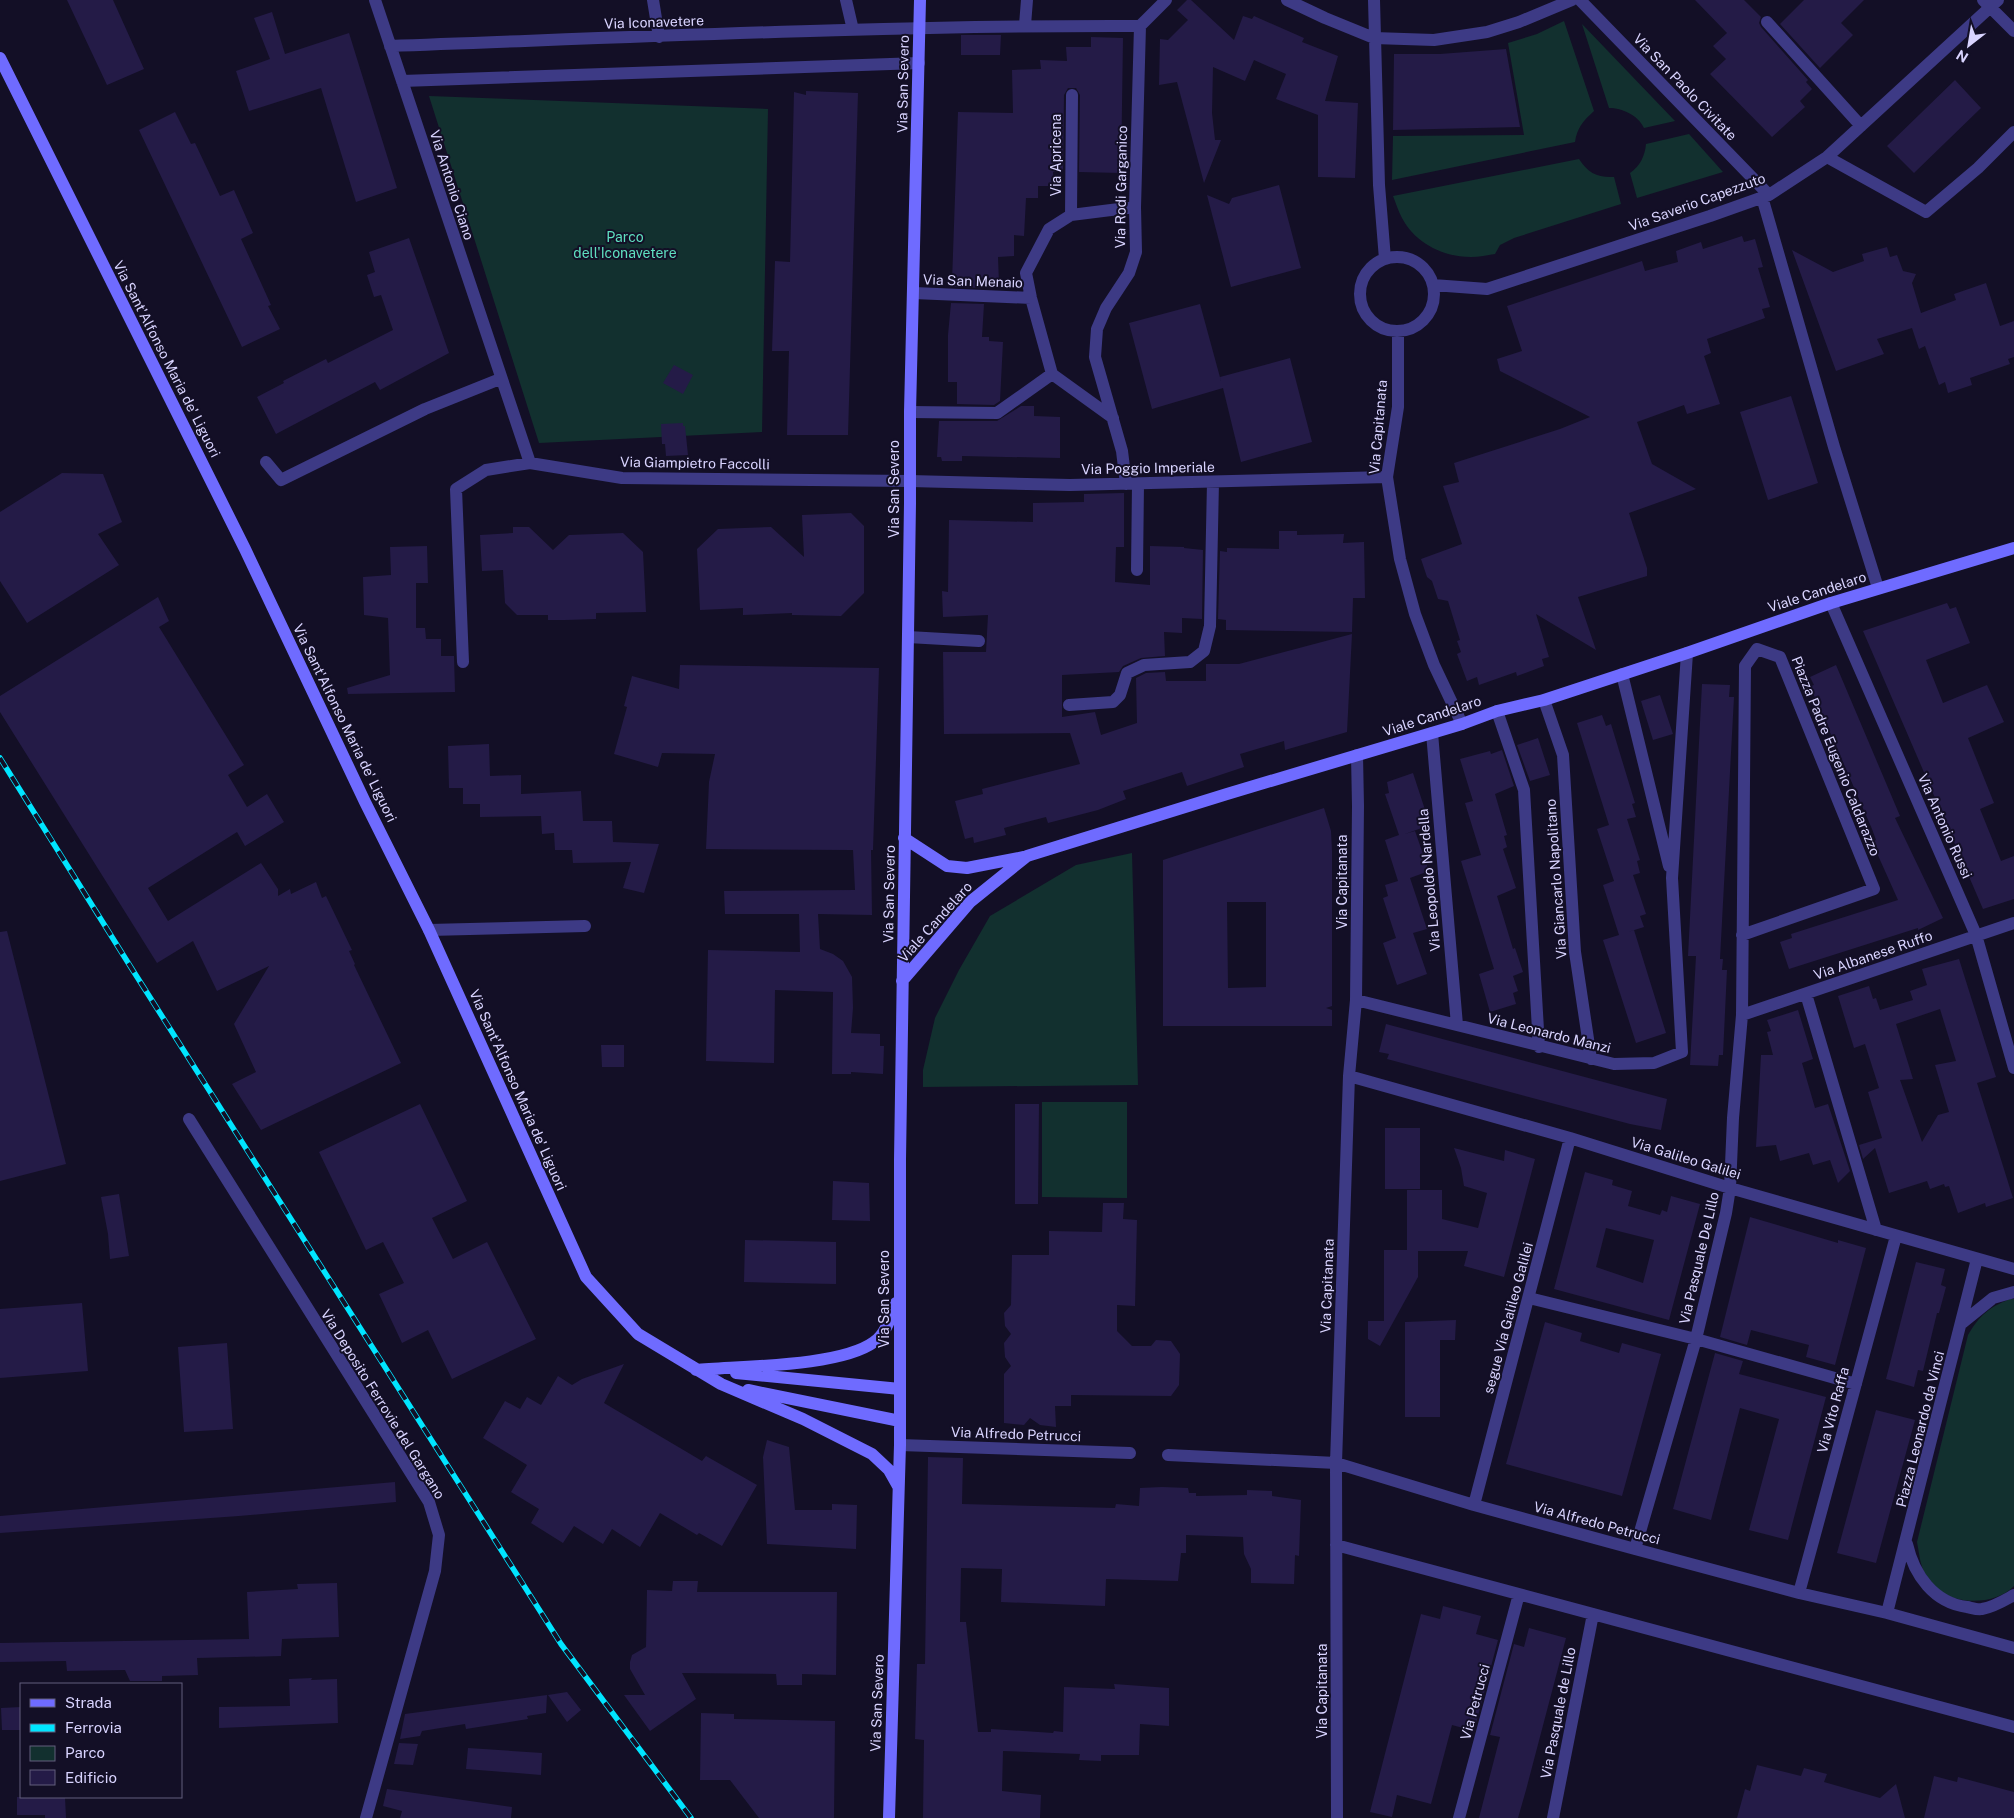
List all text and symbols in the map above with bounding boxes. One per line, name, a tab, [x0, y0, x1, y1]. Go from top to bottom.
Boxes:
street label: Via Iconavetere	[604, 12, 704, 32]
north arrow	[1944, 20, 1994, 70]
street label: Via San Paolo Civitate	[1630, 30, 1740, 144]
street label: Via San Severo	[894, 35, 912, 133]
text: N	[1953, 46, 1971, 66]
street label: Via Apricena	[1048, 114, 1064, 196]
street label: Via Rodi Garganico	[1112, 125, 1130, 249]
street label: Via Antonio Ciano	[427, 128, 477, 242]
street label: Via Saverio Capezzuto	[1627, 170, 1768, 234]
park label: Parco dell'Iconavetere	[573, 229, 677, 261]
street label: Via Sant'Alfonso Maria de' Liguori	[110, 258, 224, 460]
street label: Via San Menaio	[923, 271, 1023, 291]
street label: Via Capitanata	[1366, 379, 1390, 475]
street label: Via San Severo	[886, 440, 902, 538]
street label: Via Giampietro Faccolli	[620, 454, 770, 472]
street label: Via Poggio Imperiale	[1081, 459, 1215, 477]
street label: Viale Candelaro	[1766, 569, 1868, 615]
street label: Via Sant'Alfonso Maria de' Liguori	[290, 621, 400, 825]
street label: Piazza Padre Eugenio Caldarazzo	[1788, 654, 1884, 858]
street label: Viale Candelaro	[1381, 693, 1483, 739]
street label: Via Antonio Russi	[1915, 771, 1975, 881]
street label: Via Giancarlo Napolitano	[1542, 798, 1570, 960]
street label: Via Leopoldo Nardella	[1415, 808, 1443, 952]
street label: Via Capitanata	[1334, 835, 1350, 929]
street label: Via San Severo	[880, 845, 898, 943]
street label: Viale Candelaro	[895, 878, 975, 965]
street label: Via Albanese Ruffo	[1812, 927, 1935, 983]
street label: Via Sant'Alfonso Maria de' Liguori	[466, 987, 570, 1193]
street label: Via Leonardo Manzi	[1486, 1010, 1612, 1056]
street label: Via Galileo Galilei	[1629, 1134, 1743, 1182]
street label: Via Pasquale De Lillo	[1676, 1190, 1722, 1326]
street label: Via Capitanata	[1317, 1238, 1337, 1334]
street label: segue Via Galileo Galilei	[1480, 1240, 1536, 1396]
street label: Via San Severo	[876, 1250, 892, 1348]
street label: Via Deposito Ferrovie del Gargano	[318, 1306, 448, 1502]
street label: Piazza Leonardo da Vinci	[1893, 1349, 1947, 1509]
street label: Via Vito Raffa	[1814, 1365, 1852, 1455]
street label: Via Alfredo Petrucci	[951, 1424, 1081, 1444]
street label: Via Alfredo Petrucci	[1532, 1498, 1662, 1548]
street label: Via Capitanata	[1314, 1644, 1330, 1738]
street label: Via Pasquale de Lillo	[1537, 1646, 1579, 1780]
street label: Via San Severo	[867, 1654, 887, 1752]
street label: Via Petrucci	[1457, 1662, 1493, 1742]
legend	[20, 1683, 182, 1798]
text: Strada	[65, 1694, 112, 1711]
text: Ferrovia	[65, 1719, 122, 1736]
text: Parco	[65, 1744, 105, 1761]
text: Edificio	[65, 1769, 117, 1786]

